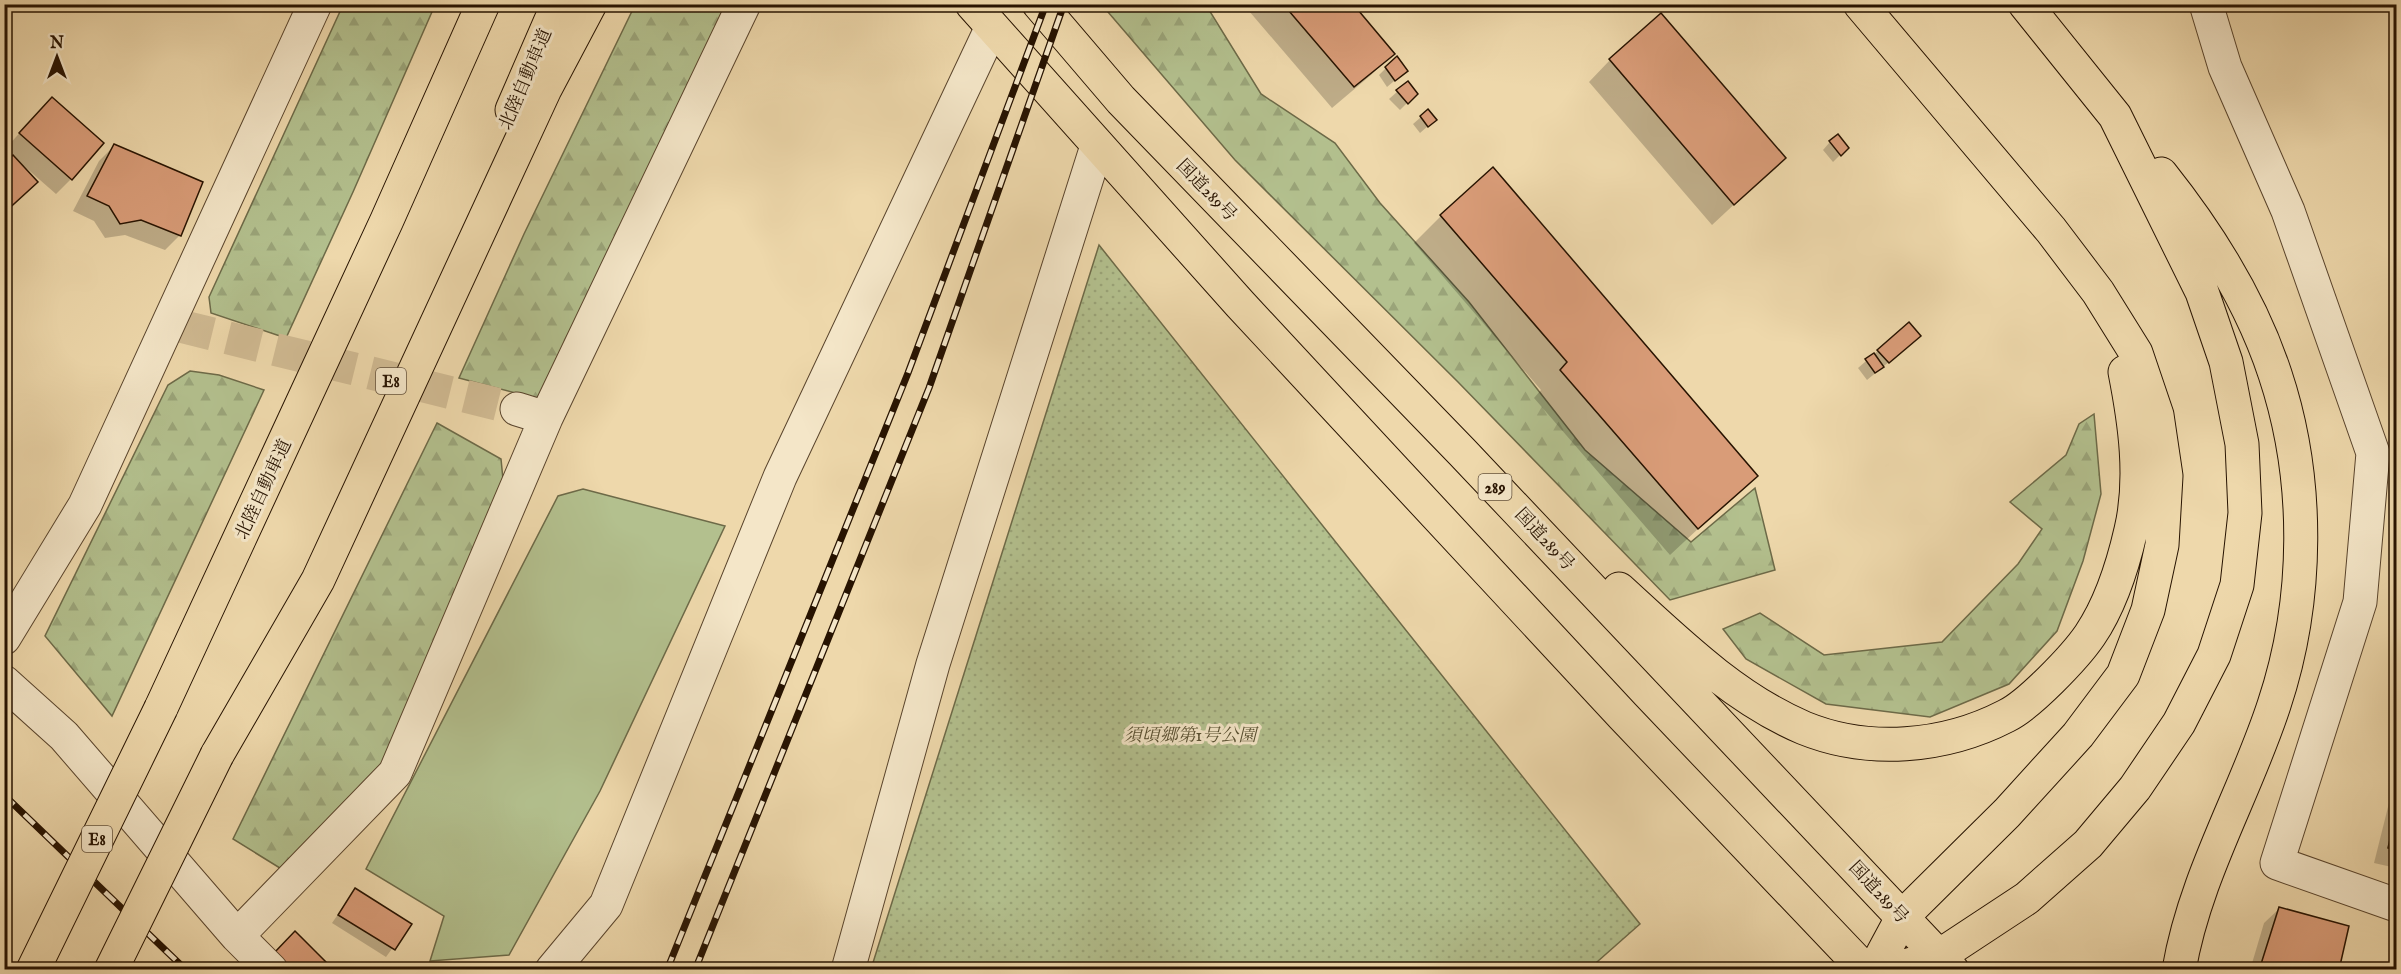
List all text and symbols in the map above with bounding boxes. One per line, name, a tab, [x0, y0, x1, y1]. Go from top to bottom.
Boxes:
street label: 北陸自動車道	[495, 25, 558, 134]
north arrow	[27, 27, 87, 87]
text: N	[49, 34, 64, 54]
street label: 国道289号	[1171, 155, 1241, 227]
road number: E8	[376, 368, 406, 394]
street label: 北陸自動車道	[231, 436, 298, 543]
road number: 289	[1478, 474, 1512, 500]
street label: 国道289号	[1509, 504, 1579, 576]
park label: 須頃郷第1号公園	[1124, 725, 1259, 748]
road number: E8	[82, 826, 112, 852]
street label: 国道289号	[1843, 857, 1913, 929]

